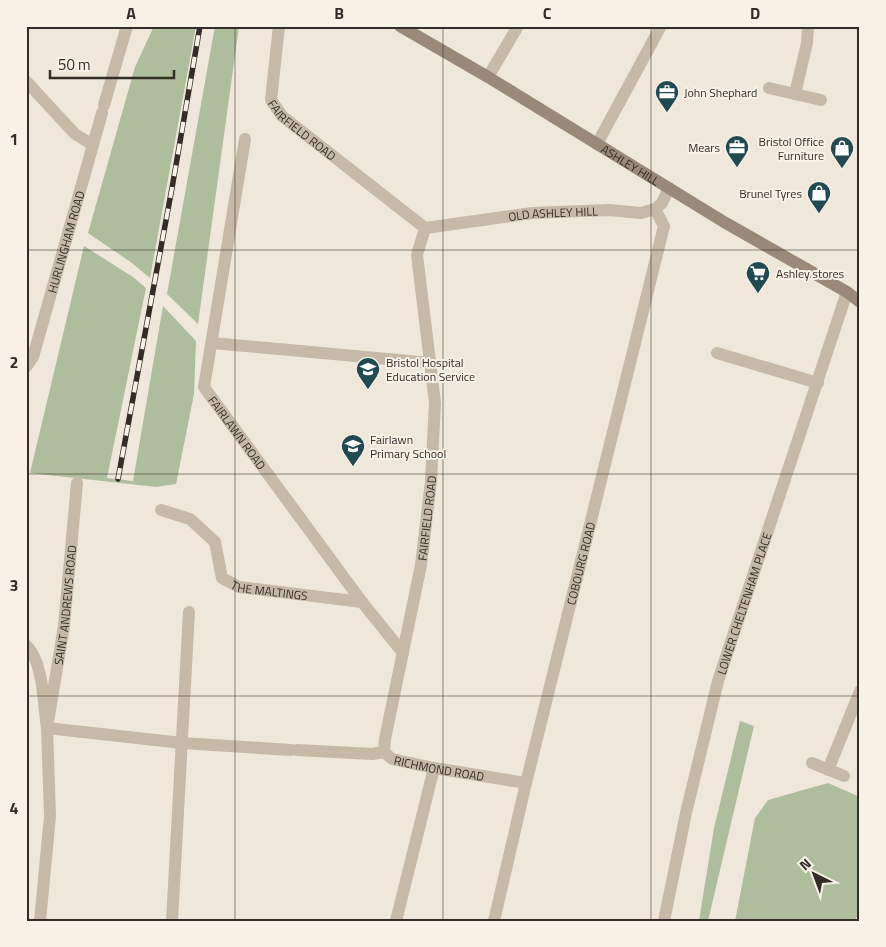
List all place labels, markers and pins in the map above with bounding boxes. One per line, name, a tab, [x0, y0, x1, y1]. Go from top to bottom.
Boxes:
office icon: John Shephard	[654, 79, 680, 113]
place label: John Shephard	[684, 83, 757, 102]
place label: Bristol Office Furniture	[759, 132, 824, 165]
office icon: Mears	[724, 134, 750, 168]
shop icon: Bristol Office Furniture	[829, 135, 855, 169]
place label: Mears	[688, 138, 720, 157]
shop icon: Brunel Tyres	[806, 180, 832, 214]
place label: Brunel Tyres	[739, 184, 802, 203]
supermarket icon: Ashley stores	[745, 260, 771, 294]
place label: Ashley stores	[776, 264, 845, 283]
place label: Bristol Hospital Education Service	[386, 353, 475, 386]
school or university icon: Bristol Hospital Education Service	[355, 356, 381, 390]
place label: Fairlawn Primary School	[370, 430, 446, 463]
school or university icon: Fairlawn Primary School	[340, 433, 366, 467]

